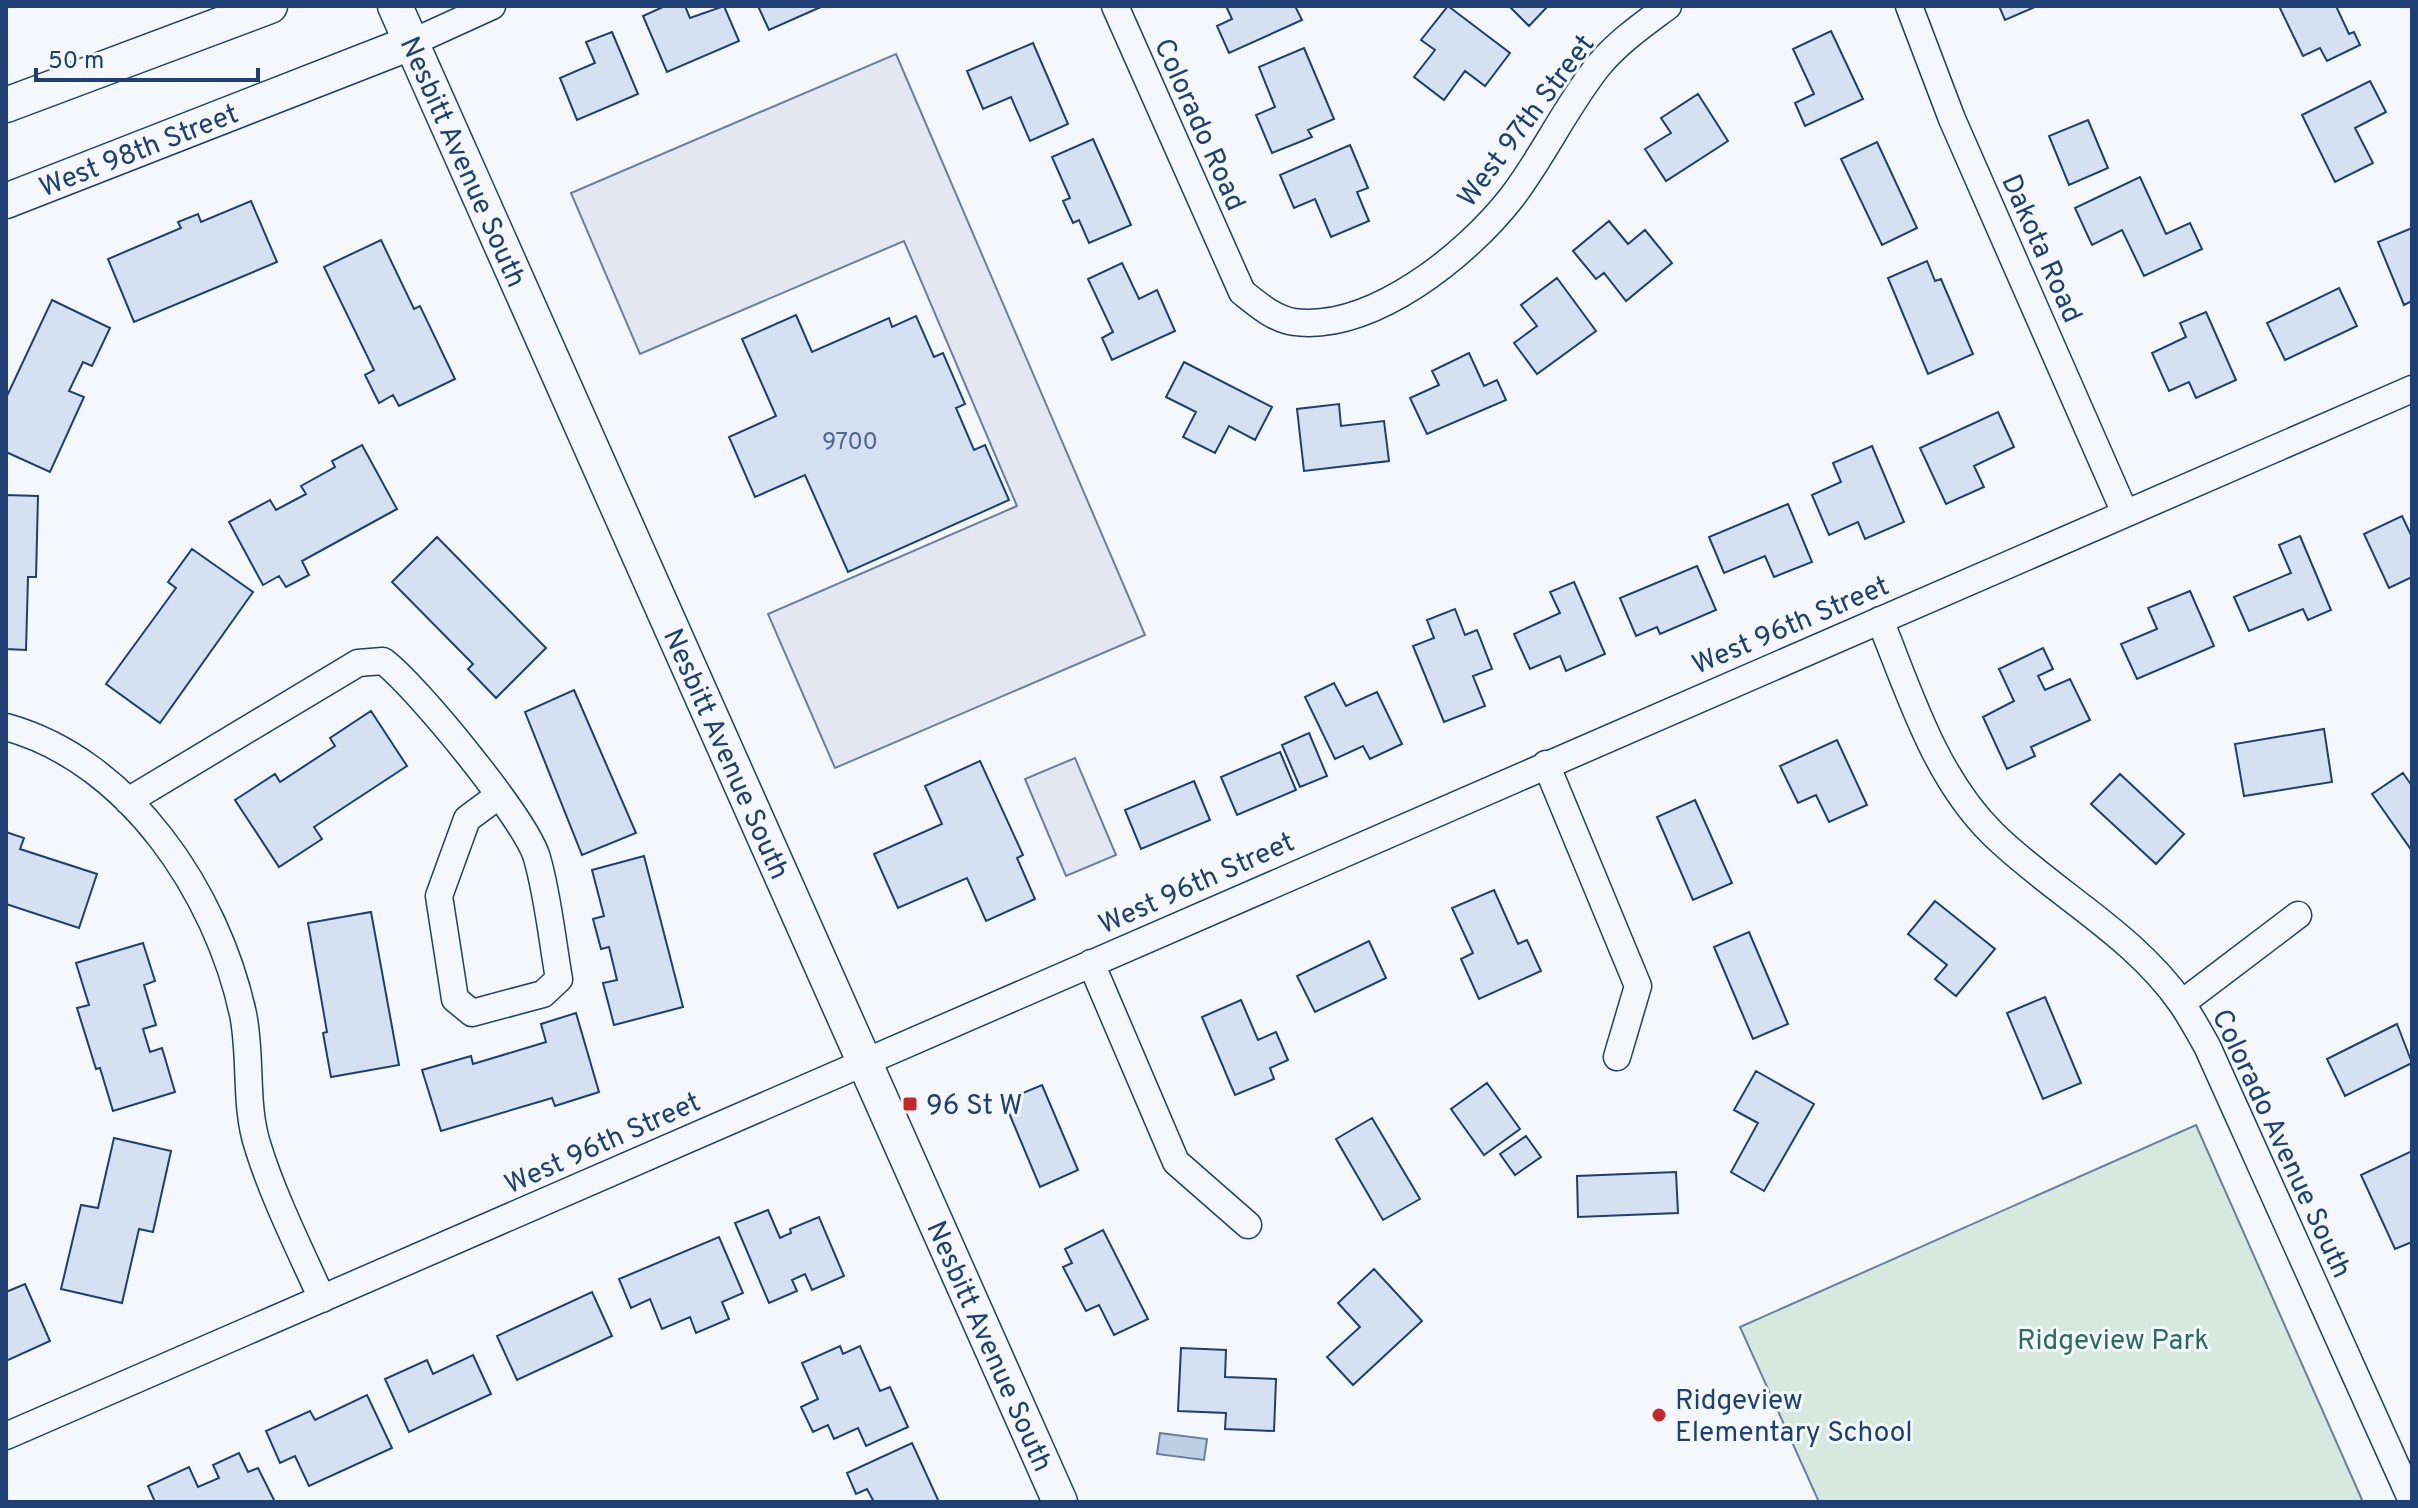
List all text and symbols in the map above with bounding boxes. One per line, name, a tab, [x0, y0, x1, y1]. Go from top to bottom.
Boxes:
street label: West 97th Street	[1451, 28, 1604, 215]
scale bar	[36, 32, 258, 82]
street label: Nesbitt Avenue South	[390, 32, 533, 294]
street label: Colorado Road	[1144, 33, 1252, 217]
text: 50 m	[48, 47, 104, 77]
street label: West 98th Street	[35, 97, 244, 207]
street label: Dakota Road	[1991, 169, 2089, 329]
house number: 9700	[822, 428, 878, 458]
street label: West 96th Street	[1687, 569, 1895, 684]
street label: Nesbitt Avenue South	[653, 624, 796, 886]
street label: West 96th Street	[1094, 825, 1301, 944]
street label: Colorado Avenue South	[2202, 1004, 2358, 1284]
street label: West 96th Street	[500, 1085, 707, 1204]
place label: 96 St W	[926, 1089, 1023, 1125]
marker: 96 St W	[901, 1095, 919, 1113]
street label: Nesbitt Avenue South	[916, 1216, 1059, 1478]
park label: Ridgeview Park	[2017, 1324, 2209, 1360]
place label: Ridgeview Elementary School	[1675, 1384, 1913, 1452]
marker: Ridgeview Elementary School	[1650, 1406, 1668, 1424]

